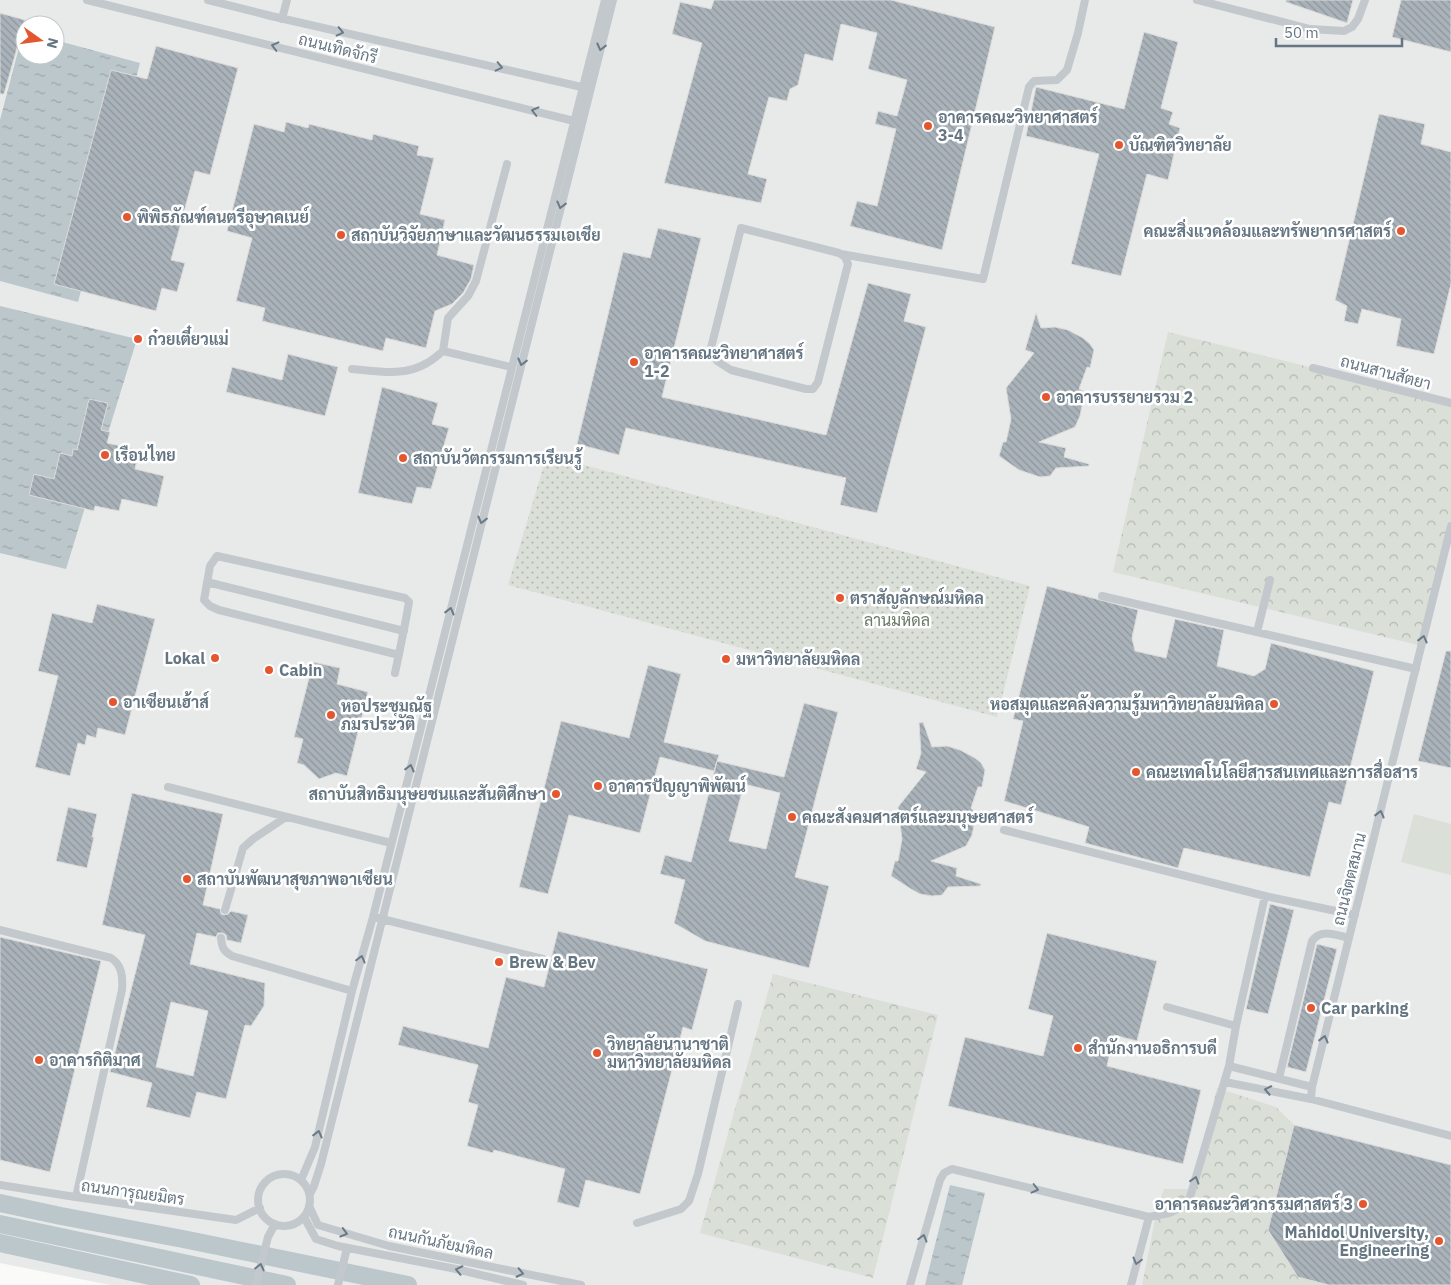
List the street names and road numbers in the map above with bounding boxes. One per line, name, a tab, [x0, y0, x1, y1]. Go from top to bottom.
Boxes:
street label: ถนนเทิดจักรี	[297, 28, 380, 67]
street label: ถนนสานสัตยา	[1339, 350, 1433, 394]
street label: ถนนจิตตสมาน	[1328, 830, 1370, 928]
street label: ถนนการุณยมิตร	[80, 1175, 186, 1211]
street label: ถนนกันภัยมหิดล	[387, 1221, 495, 1263]

